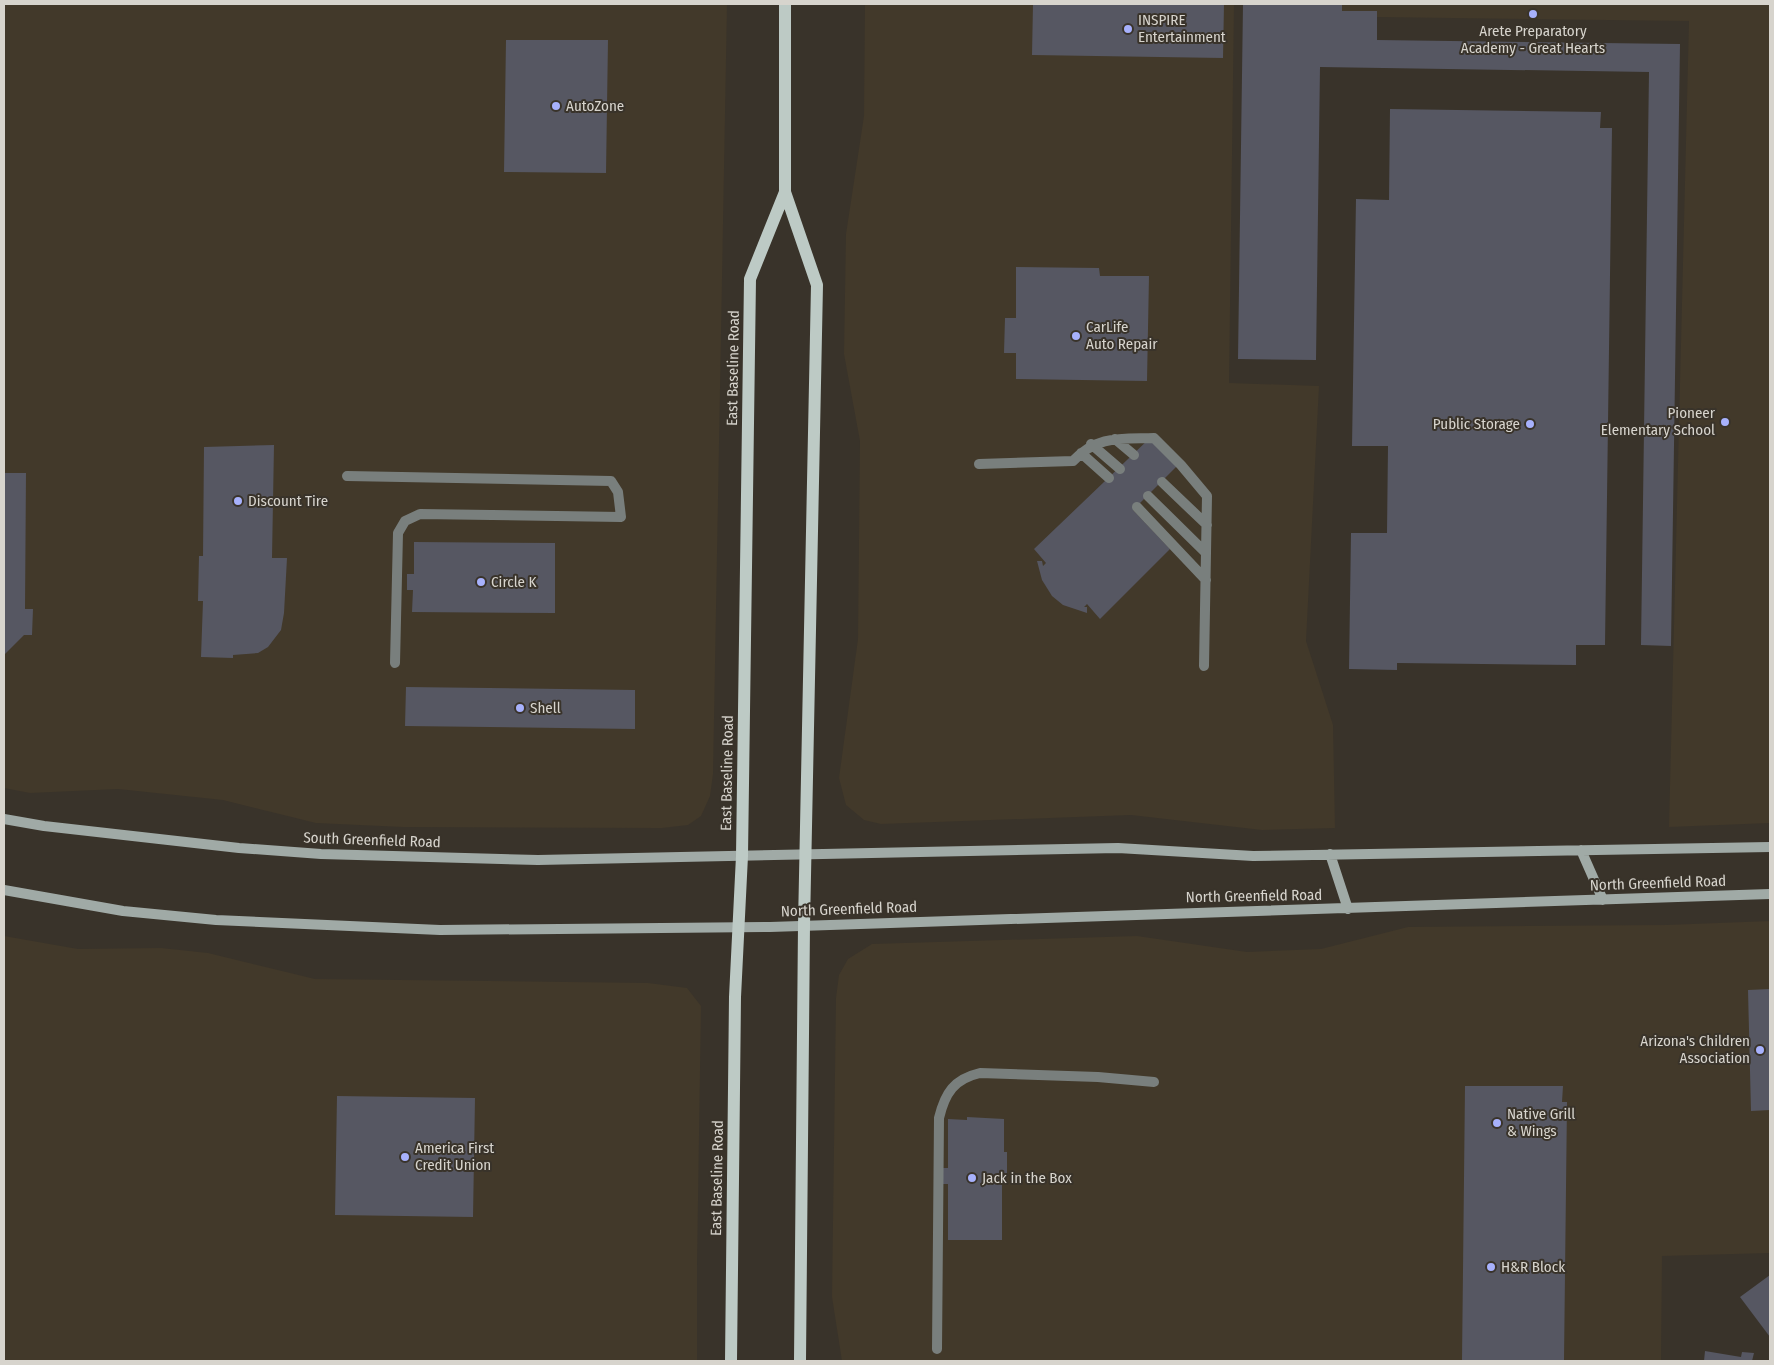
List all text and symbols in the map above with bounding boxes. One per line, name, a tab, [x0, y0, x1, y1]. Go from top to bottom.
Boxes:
marker: Arete Preparatory Academy - Great Hearts	[1527, 8, 1539, 20]
place label: INSPIRE Entertainment	[1138, 11, 1226, 46]
place label: Arete Preparatory Academy - Great Hearts	[1461, 22, 1605, 57]
marker: INSPIRE Entertainment	[1122, 23, 1134, 35]
place label: AutoZone	[566, 97, 624, 115]
marker: AutoZone	[550, 100, 562, 112]
street label: East Baseline Road	[723, 310, 743, 426]
place label: CarLife Auto Repair	[1086, 318, 1158, 353]
marker: CarLife Auto Repair	[1070, 330, 1082, 342]
place label: Pioneer Elementary School	[1601, 404, 1716, 439]
place label: Public Storage	[1433, 415, 1520, 433]
marker: Pioneer Elementary School	[1719, 416, 1731, 428]
marker: Public Storage	[1524, 418, 1536, 430]
place label: Discount Tire	[248, 492, 328, 510]
marker: Discount Tire	[232, 495, 244, 507]
place label: Circle K	[491, 573, 536, 591]
marker: Circle K	[475, 576, 487, 588]
place label: Shell	[530, 699, 561, 717]
marker: Shell	[514, 702, 526, 714]
street label: East Baseline Road	[717, 715, 737, 831]
street label: South Greenfield Road	[303, 829, 441, 851]
street label: North Greenfield Road	[1589, 872, 1727, 894]
street label: North Greenfield Road	[1186, 886, 1322, 906]
street label: North Greenfield Road	[780, 898, 918, 920]
place label: Arizona's Children Association	[1640, 1032, 1750, 1067]
marker: Arizona's Children Association	[1754, 1044, 1766, 1056]
place label: Native Grill & Wings	[1507, 1105, 1575, 1140]
marker: Native Grill & Wings	[1491, 1117, 1503, 1129]
street label: East Baseline Road	[707, 1120, 727, 1236]
place label: America First Credit Union	[415, 1139, 494, 1174]
marker: America First Credit Union	[399, 1151, 411, 1163]
place label: Jack in the Box	[982, 1169, 1072, 1187]
marker: Jack in the Box	[966, 1172, 978, 1184]
place label: H&R Block	[1501, 1258, 1565, 1276]
marker: H&R Block	[1485, 1261, 1497, 1273]

